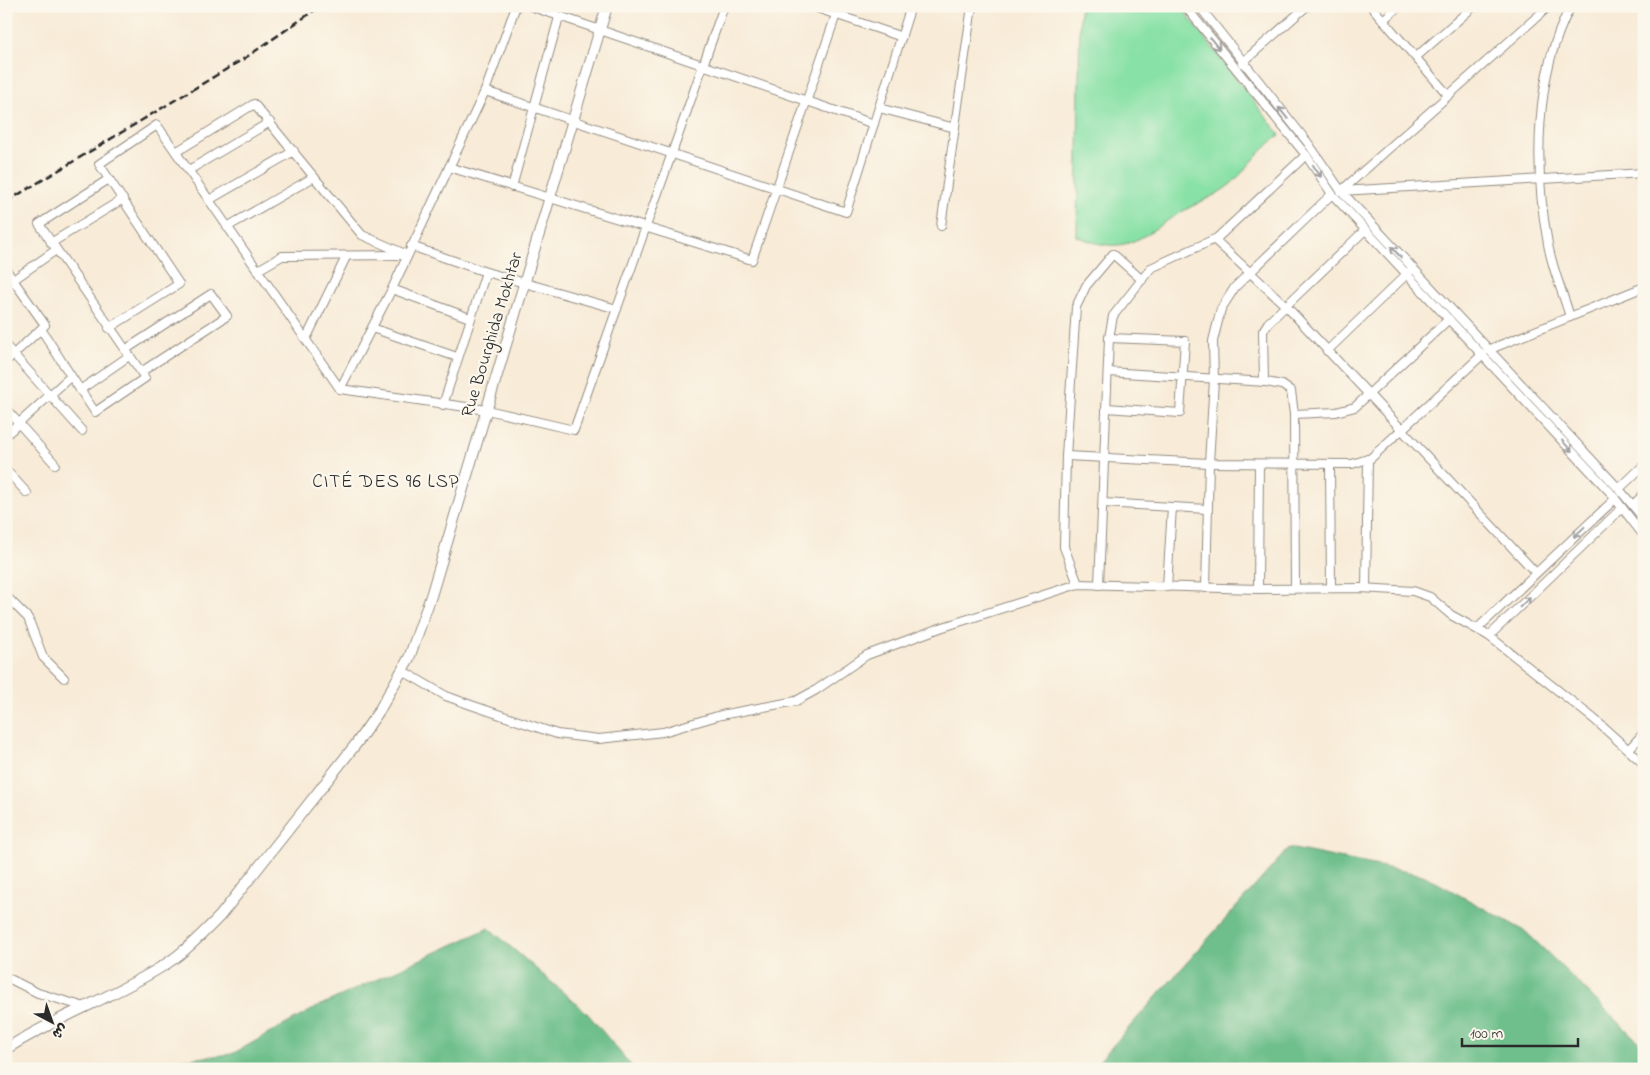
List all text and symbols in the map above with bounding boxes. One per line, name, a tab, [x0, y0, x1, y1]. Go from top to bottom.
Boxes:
one-way arrow	[1210, 37, 1221, 50]
one-way arrow	[1278, 107, 1289, 120]
one-way arrow	[1312, 164, 1322, 178]
one-way arrow	[1390, 246, 1402, 259]
street label: Rue Bourghida Mokhtar	[456, 249, 532, 421]
one-way arrow	[1561, 439, 1573, 452]
district label: CITÉ DES 96 LSP	[312, 469, 460, 496]
one-way arrow	[1573, 526, 1585, 538]
one-way arrow	[1518, 596, 1531, 608]
north arrow	[28, 998, 78, 1048]
scale bar	[1462, 1015, 1579, 1047]
text: ش	[47, 1018, 72, 1044]
text: 100 m	[1470, 1023, 1503, 1045]

